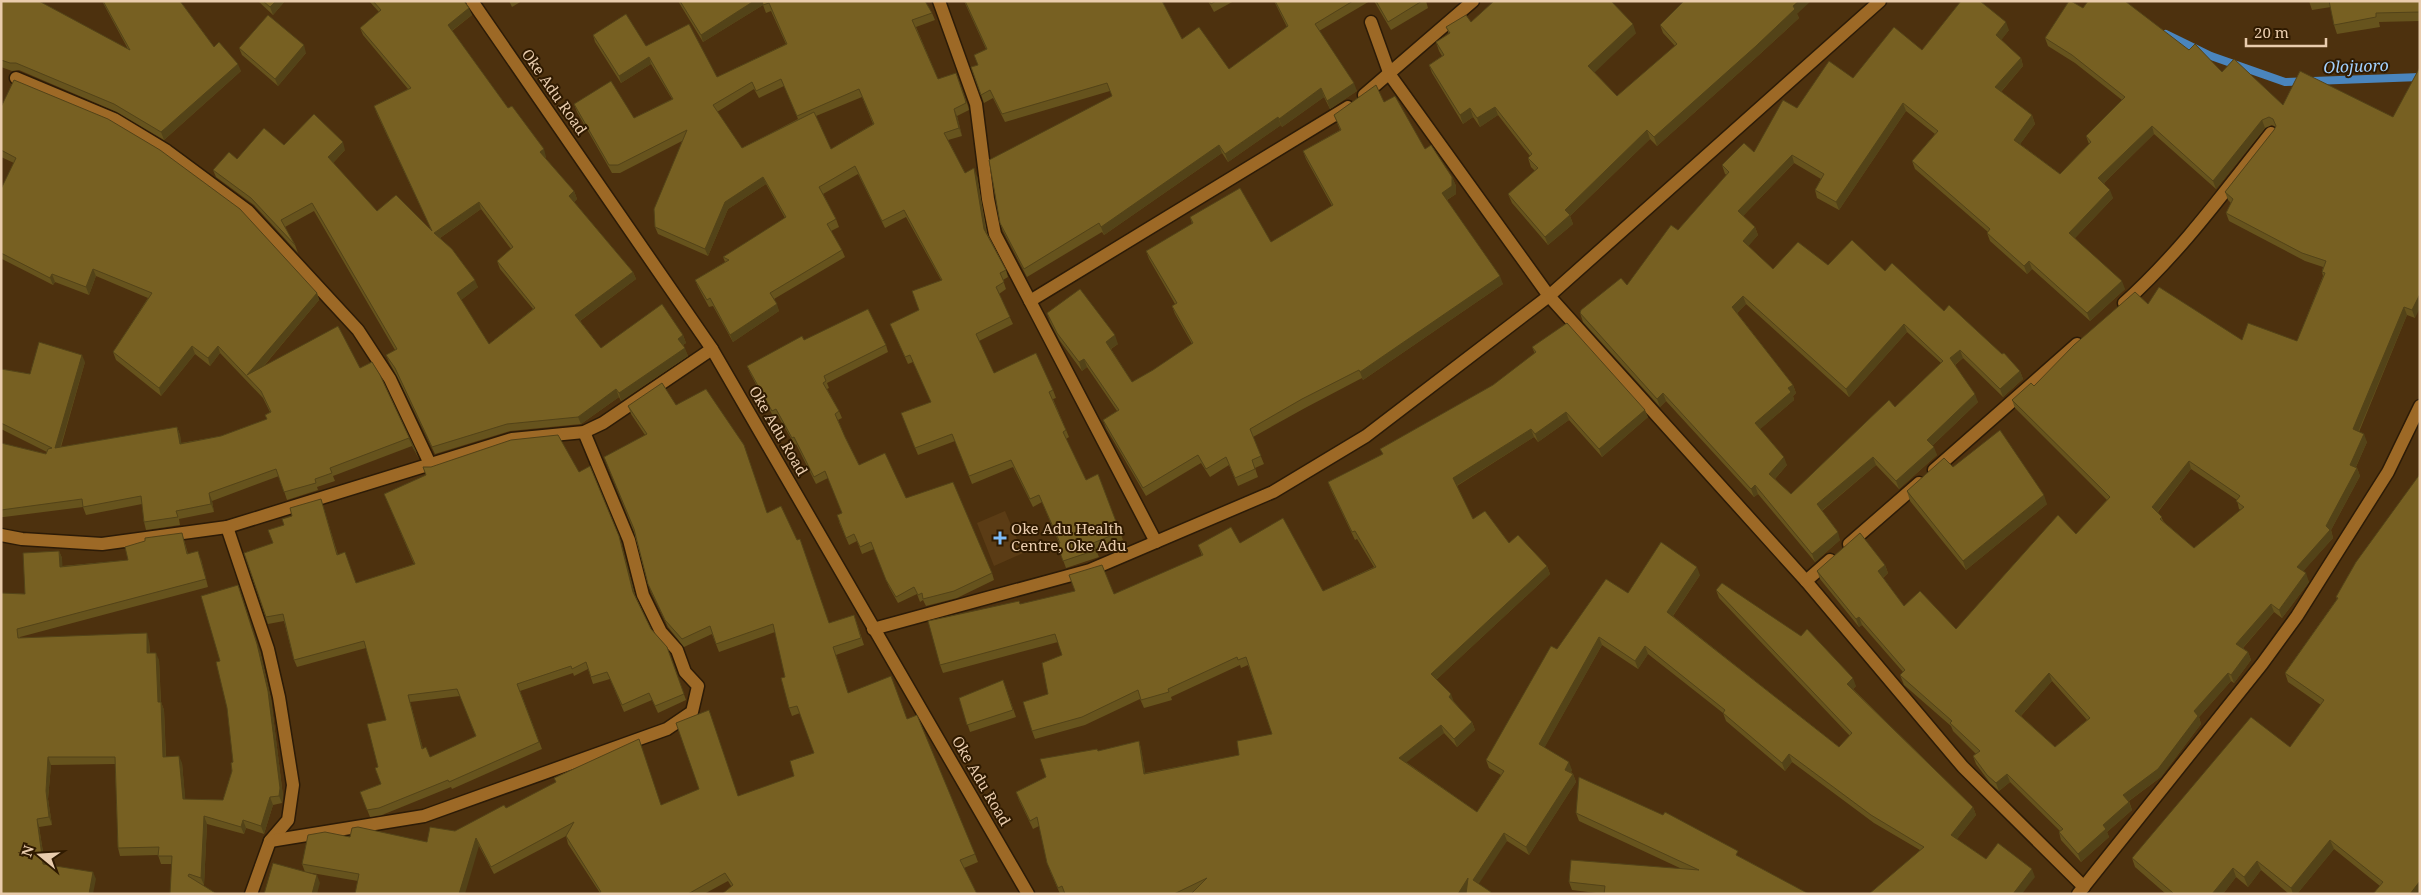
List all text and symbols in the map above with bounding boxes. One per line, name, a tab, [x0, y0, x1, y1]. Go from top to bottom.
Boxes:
scale bar	[2246, 15, 2326, 47]
text: 20 m	[2254, 22, 2289, 42]
street label: Oke Adu Road	[518, 44, 592, 138]
water label: Olojuoro	[2323, 54, 2389, 78]
street label: Oke Adu Road	[745, 382, 813, 479]
place label: Oke Adu Health Centre, Oke Adu	[1011, 518, 1127, 555]
marker: Oke Adu Health Centre, Oke Adu	[993, 531, 1007, 545]
street label: Oke Adu Road	[948, 732, 1016, 829]
north arrow	[15, 830, 65, 880]
text: N	[16, 843, 38, 859]

